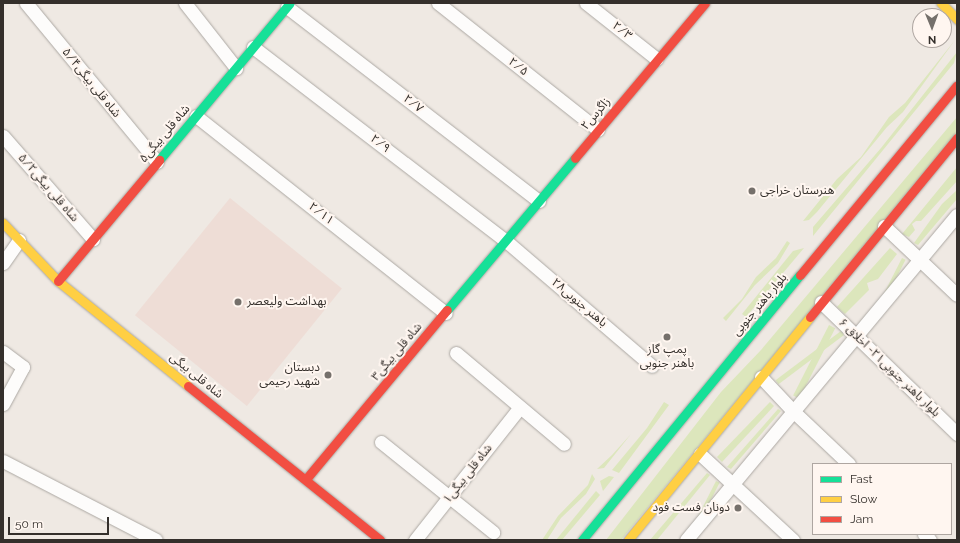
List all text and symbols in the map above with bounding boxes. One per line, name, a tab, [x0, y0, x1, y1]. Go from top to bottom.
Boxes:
north arrow	[912, 8, 952, 48]
street label: ۲/۳	[609, 19, 635, 43]
text: N	[928, 33, 937, 46]
street label: شاه قلی بیگی۵/۴	[59, 45, 123, 121]
street label: ۲/۵	[505, 55, 531, 79]
street label: ۲/۷	[400, 92, 426, 116]
street label: زاگرس۲	[578, 95, 614, 133]
street label: شاه قلی بیگی۵	[137, 102, 193, 166]
street label: ۲/۹	[367, 132, 393, 156]
street label: شاه قلی بیگی۵/۲	[15, 151, 81, 225]
place label: هنرستان خراجی	[760, 184, 834, 198]
marker: هنرستان خراجی	[747, 186, 757, 196]
street label: ۲/۱۱	[306, 200, 336, 228]
street label: بلوار باهنر جنوبی	[730, 271, 790, 339]
street label: باهنر جنوبی۲۸	[548, 276, 610, 330]
place label: بهداشت ولیعصر	[247, 295, 326, 309]
marker: بهداشت ولیعصر	[232, 296, 244, 308]
street label: بلوار باهنر جنوبی۲۱- اخلاق ۶	[835, 316, 943, 420]
street label: شاه قلی بیگی۳	[369, 320, 425, 384]
marker: پمپ گاز باهنر جنوبی	[662, 332, 672, 342]
place label: پمپ گاز باهنر جنوبی	[640, 343, 694, 371]
street label: شاه قلی بیگی	[166, 350, 226, 402]
place label: دبستان شهید رحیمی	[259, 361, 320, 389]
marker: دبستان شهید رحیمی	[323, 370, 333, 380]
street label: شاه قلی بیگی۱	[440, 442, 496, 506]
legend	[812, 463, 952, 535]
text: Fast	[850, 472, 873, 486]
text: Slow	[850, 492, 877, 506]
place label: دونان فست فود	[652, 501, 730, 515]
marker: دونان فست فود	[733, 503, 743, 513]
scale bar	[10, 509, 111, 535]
text: Jam	[850, 512, 873, 526]
text: 50 m	[15, 517, 43, 531]

